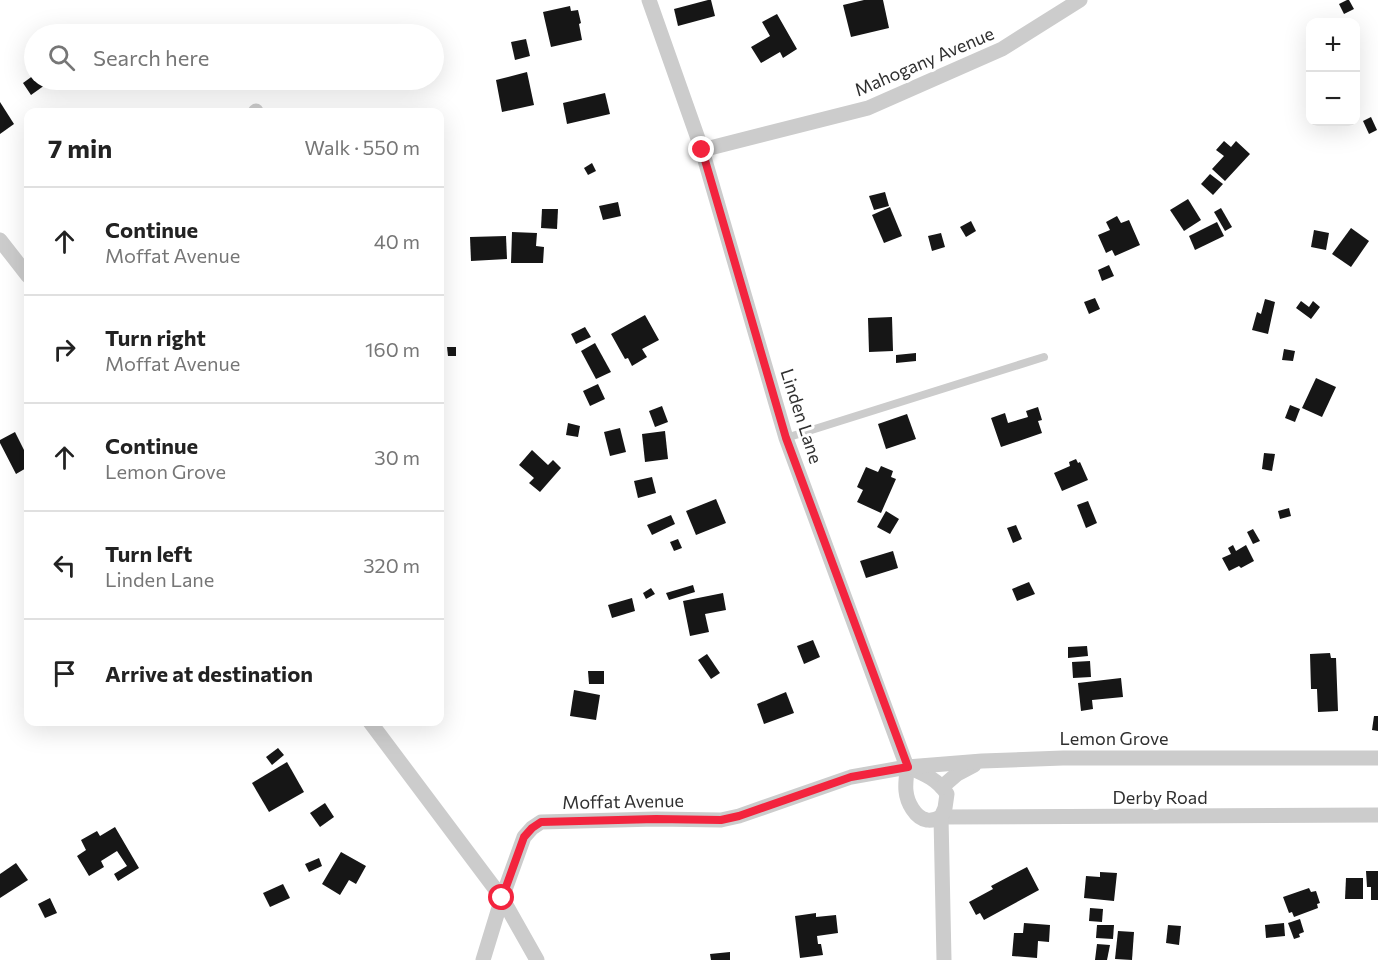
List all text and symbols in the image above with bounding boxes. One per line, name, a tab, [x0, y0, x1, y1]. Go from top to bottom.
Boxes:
map controls	[1306, 18, 1360, 126]
button: +	[1306, 18, 1360, 72]
street label: Mahogany Avenue	[851, 22, 997, 100]
search box	[24, 24, 444, 90]
icon: search	[45, 41, 78, 74]
text: Search here	[93, 44, 209, 71]
button: −	[1306, 72, 1360, 126]
text: 7 min	[48, 132, 112, 163]
text: Walk · 550 m	[305, 135, 420, 159]
route end	[688, 136, 714, 162]
text: Continue	[105, 216, 198, 243]
icon: ahead	[48, 225, 81, 258]
text: 40 m	[374, 229, 420, 253]
text: Moffat Avenue	[105, 243, 240, 267]
text: Turn right	[105, 324, 206, 351]
icon: right	[48, 333, 81, 366]
text: 160 m	[365, 337, 420, 361]
text: Moffat Avenue	[105, 351, 240, 375]
street label: Linden Lane	[776, 366, 828, 466]
text: Continue	[105, 432, 198, 459]
icon: ahead	[48, 441, 81, 474]
text: 30 m	[374, 445, 420, 469]
text: Lemon Grove	[105, 459, 226, 483]
text: Turn left	[105, 540, 192, 567]
icon: left	[48, 549, 81, 582]
text: 320 m	[363, 553, 420, 577]
text: Linden Lane	[105, 567, 214, 591]
icon: arrive	[48, 657, 81, 690]
text: Arrive at destination	[105, 660, 313, 687]
street label: Lemon Grove	[1060, 727, 1168, 749]
street label: Derby Road	[1112, 786, 1208, 808]
street label: Moffat Avenue	[562, 789, 684, 813]
route start	[488, 884, 514, 910]

